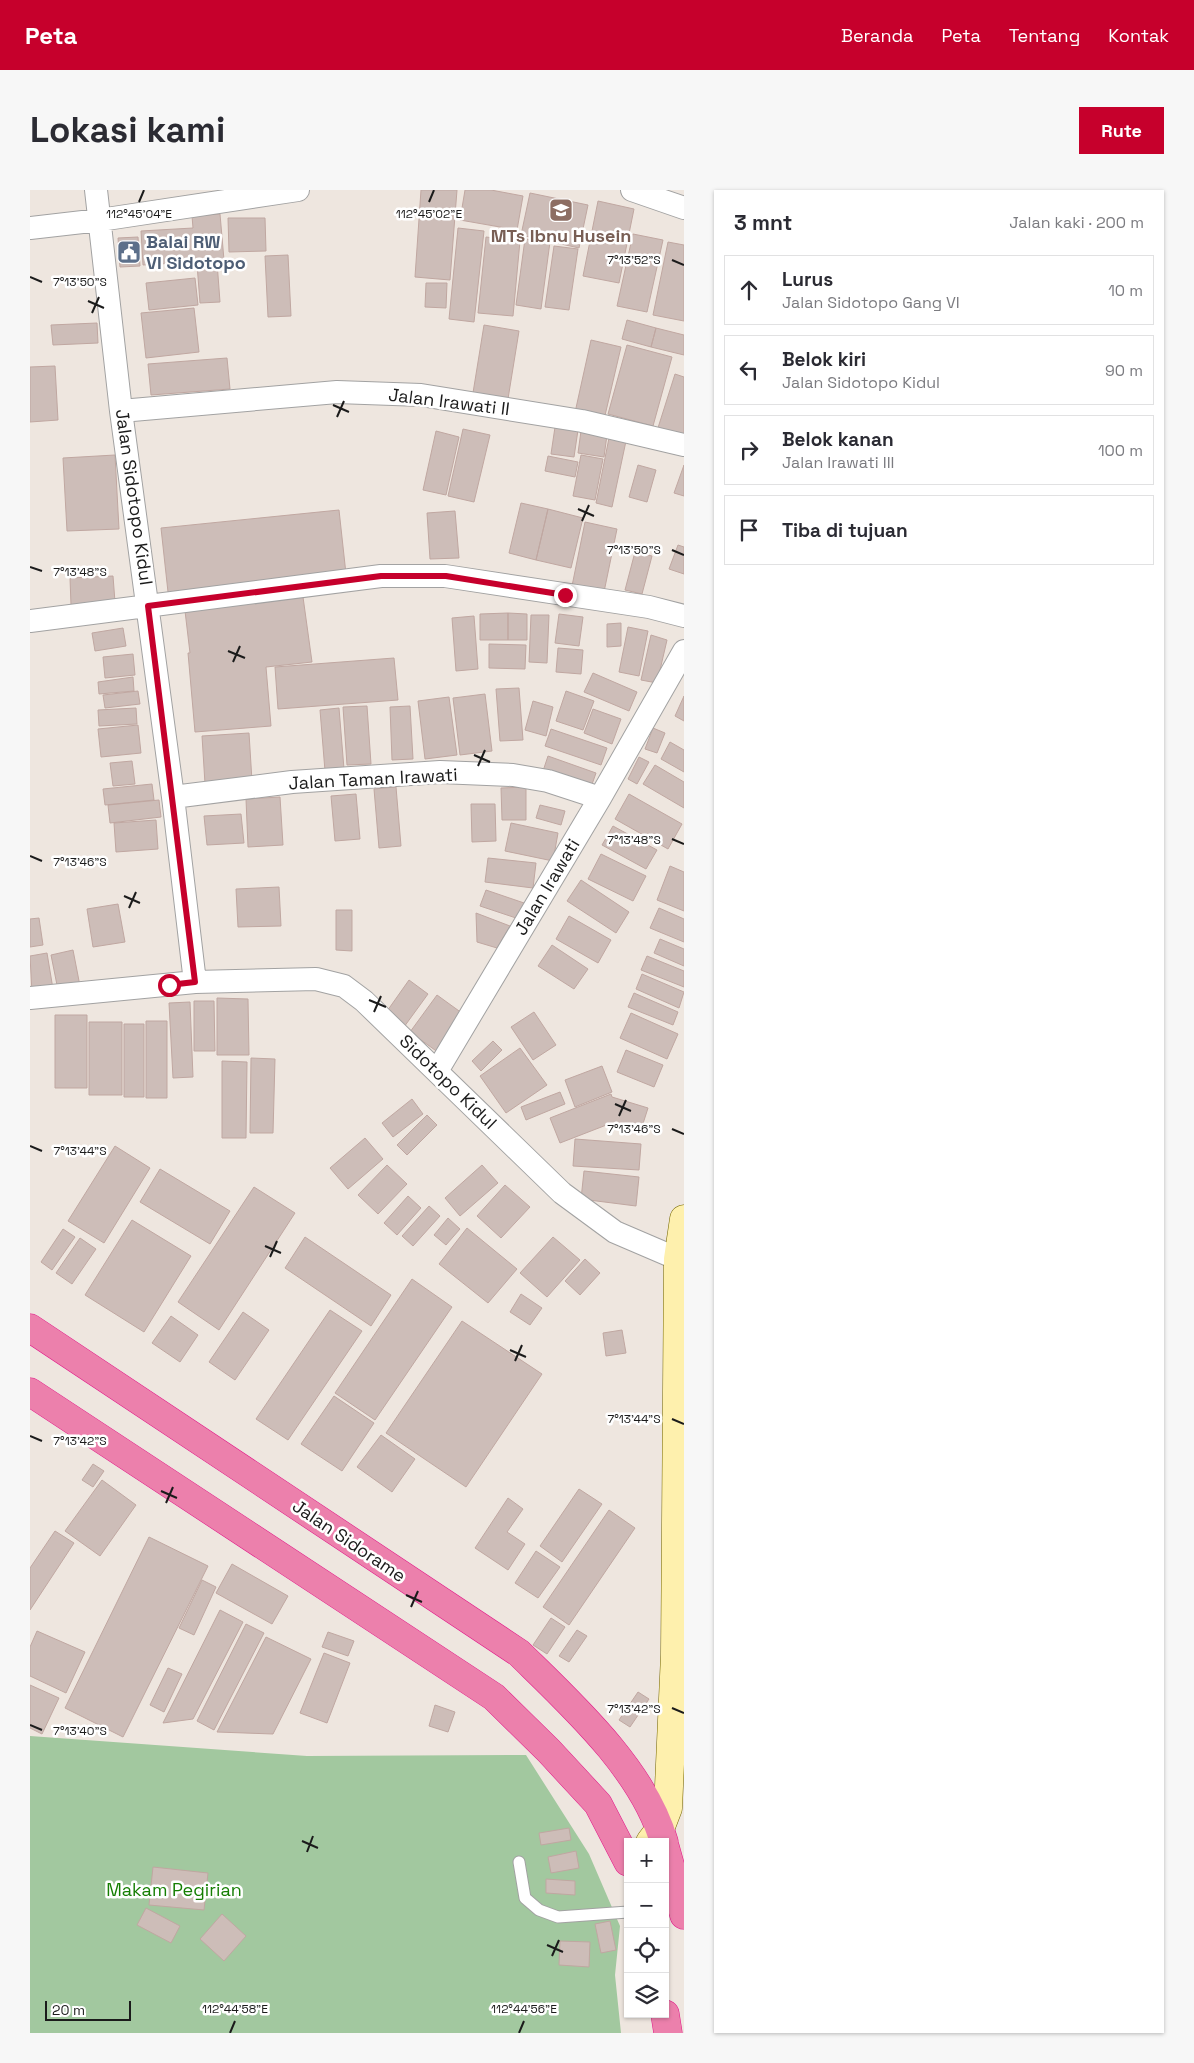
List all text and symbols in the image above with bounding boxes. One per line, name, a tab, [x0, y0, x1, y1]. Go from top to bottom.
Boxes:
text: Peta	[25, 20, 78, 51]
text: Beranda	[841, 24, 913, 47]
text: Peta	[941, 24, 981, 47]
text: Tentang	[1009, 24, 1080, 47]
text: Kontak	[1108, 24, 1169, 47]
button: Rute	[1079, 107, 1164, 154]
text: Lokasi kami	[30, 108, 225, 152]
school or university icon: MTs Ibnu Husein	[548, 197, 574, 223]
text: 112°45'04"E	[106, 206, 172, 222]
text: 112°45'02"E	[396, 206, 462, 222]
text: 3 mnt	[734, 209, 792, 236]
text: Jalan kaki · 200 m	[1009, 212, 1144, 233]
place label: MTs Ibnu Husein	[491, 224, 631, 247]
place label: Balai RW VI Sidotopo	[146, 230, 246, 274]
public building icon: Balai RW VI Sidotopo	[116, 239, 142, 265]
text: 7°13'52"S	[607, 252, 661, 268]
text: Lurus	[782, 267, 833, 292]
text: 7°13'50"S	[53, 274, 107, 290]
icon: ahead	[735, 276, 763, 304]
text: 10 m	[1108, 280, 1143, 301]
text: Jalan Sidotopo Gang VI	[782, 292, 960, 313]
text: Belok kiri	[782, 347, 866, 372]
icon: left	[735, 356, 763, 384]
text: 90 m	[1105, 360, 1143, 381]
text: Jalan Sidotopo Kidul	[782, 372, 940, 393]
street label: Jalan Irawati II	[387, 383, 511, 420]
street label: Jalan Sidotopo Kidul	[111, 407, 158, 586]
text: Belok kanan	[782, 427, 894, 452]
icon: right	[735, 436, 763, 464]
text: 100 m	[1098, 440, 1143, 461]
text: Jalan Irawati III	[782, 452, 895, 473]
icon: arrive	[735, 516, 763, 544]
text: Tiba di tujuan	[782, 518, 908, 543]
text: 7°13'50"S	[607, 542, 661, 558]
text: 7°13'48"S	[53, 564, 107, 580]
route end	[554, 584, 577, 607]
street label: Jalan Taman Irawati	[288, 763, 458, 794]
text: 7°13'48"S	[607, 832, 661, 848]
street label: Jalan Irawati	[509, 834, 584, 939]
text: 7°13'46"S	[53, 854, 107, 870]
route start	[158, 974, 181, 997]
street label: Sidotopo Kidul	[395, 1029, 502, 1134]
text: 7°13'46"S	[607, 1121, 661, 1137]
text: 7°13'44"S	[53, 1143, 107, 1159]
text: 7°13'44"S	[607, 1411, 661, 1427]
text: 7°13'42"S	[53, 1433, 107, 1449]
street label: Jalan Sidorame	[288, 1494, 410, 1587]
text: 7°13'42"S	[607, 1701, 661, 1717]
text: 7°13'40"S	[53, 1723, 107, 1739]
map controls	[624, 1838, 669, 2018]
button: +	[624, 1838, 669, 1883]
park label: Makam Pegirian	[106, 1878, 242, 1901]
button: −	[624, 1883, 669, 1928]
button: locate	[624, 1928, 669, 1973]
button: layers	[624, 1973, 669, 2018]
scale bar	[45, 1998, 131, 2021]
text: 20 m	[52, 2001, 85, 2019]
text: 112°44'58"E	[202, 2001, 268, 2017]
text: 112°44'56"E	[491, 2001, 557, 2017]

